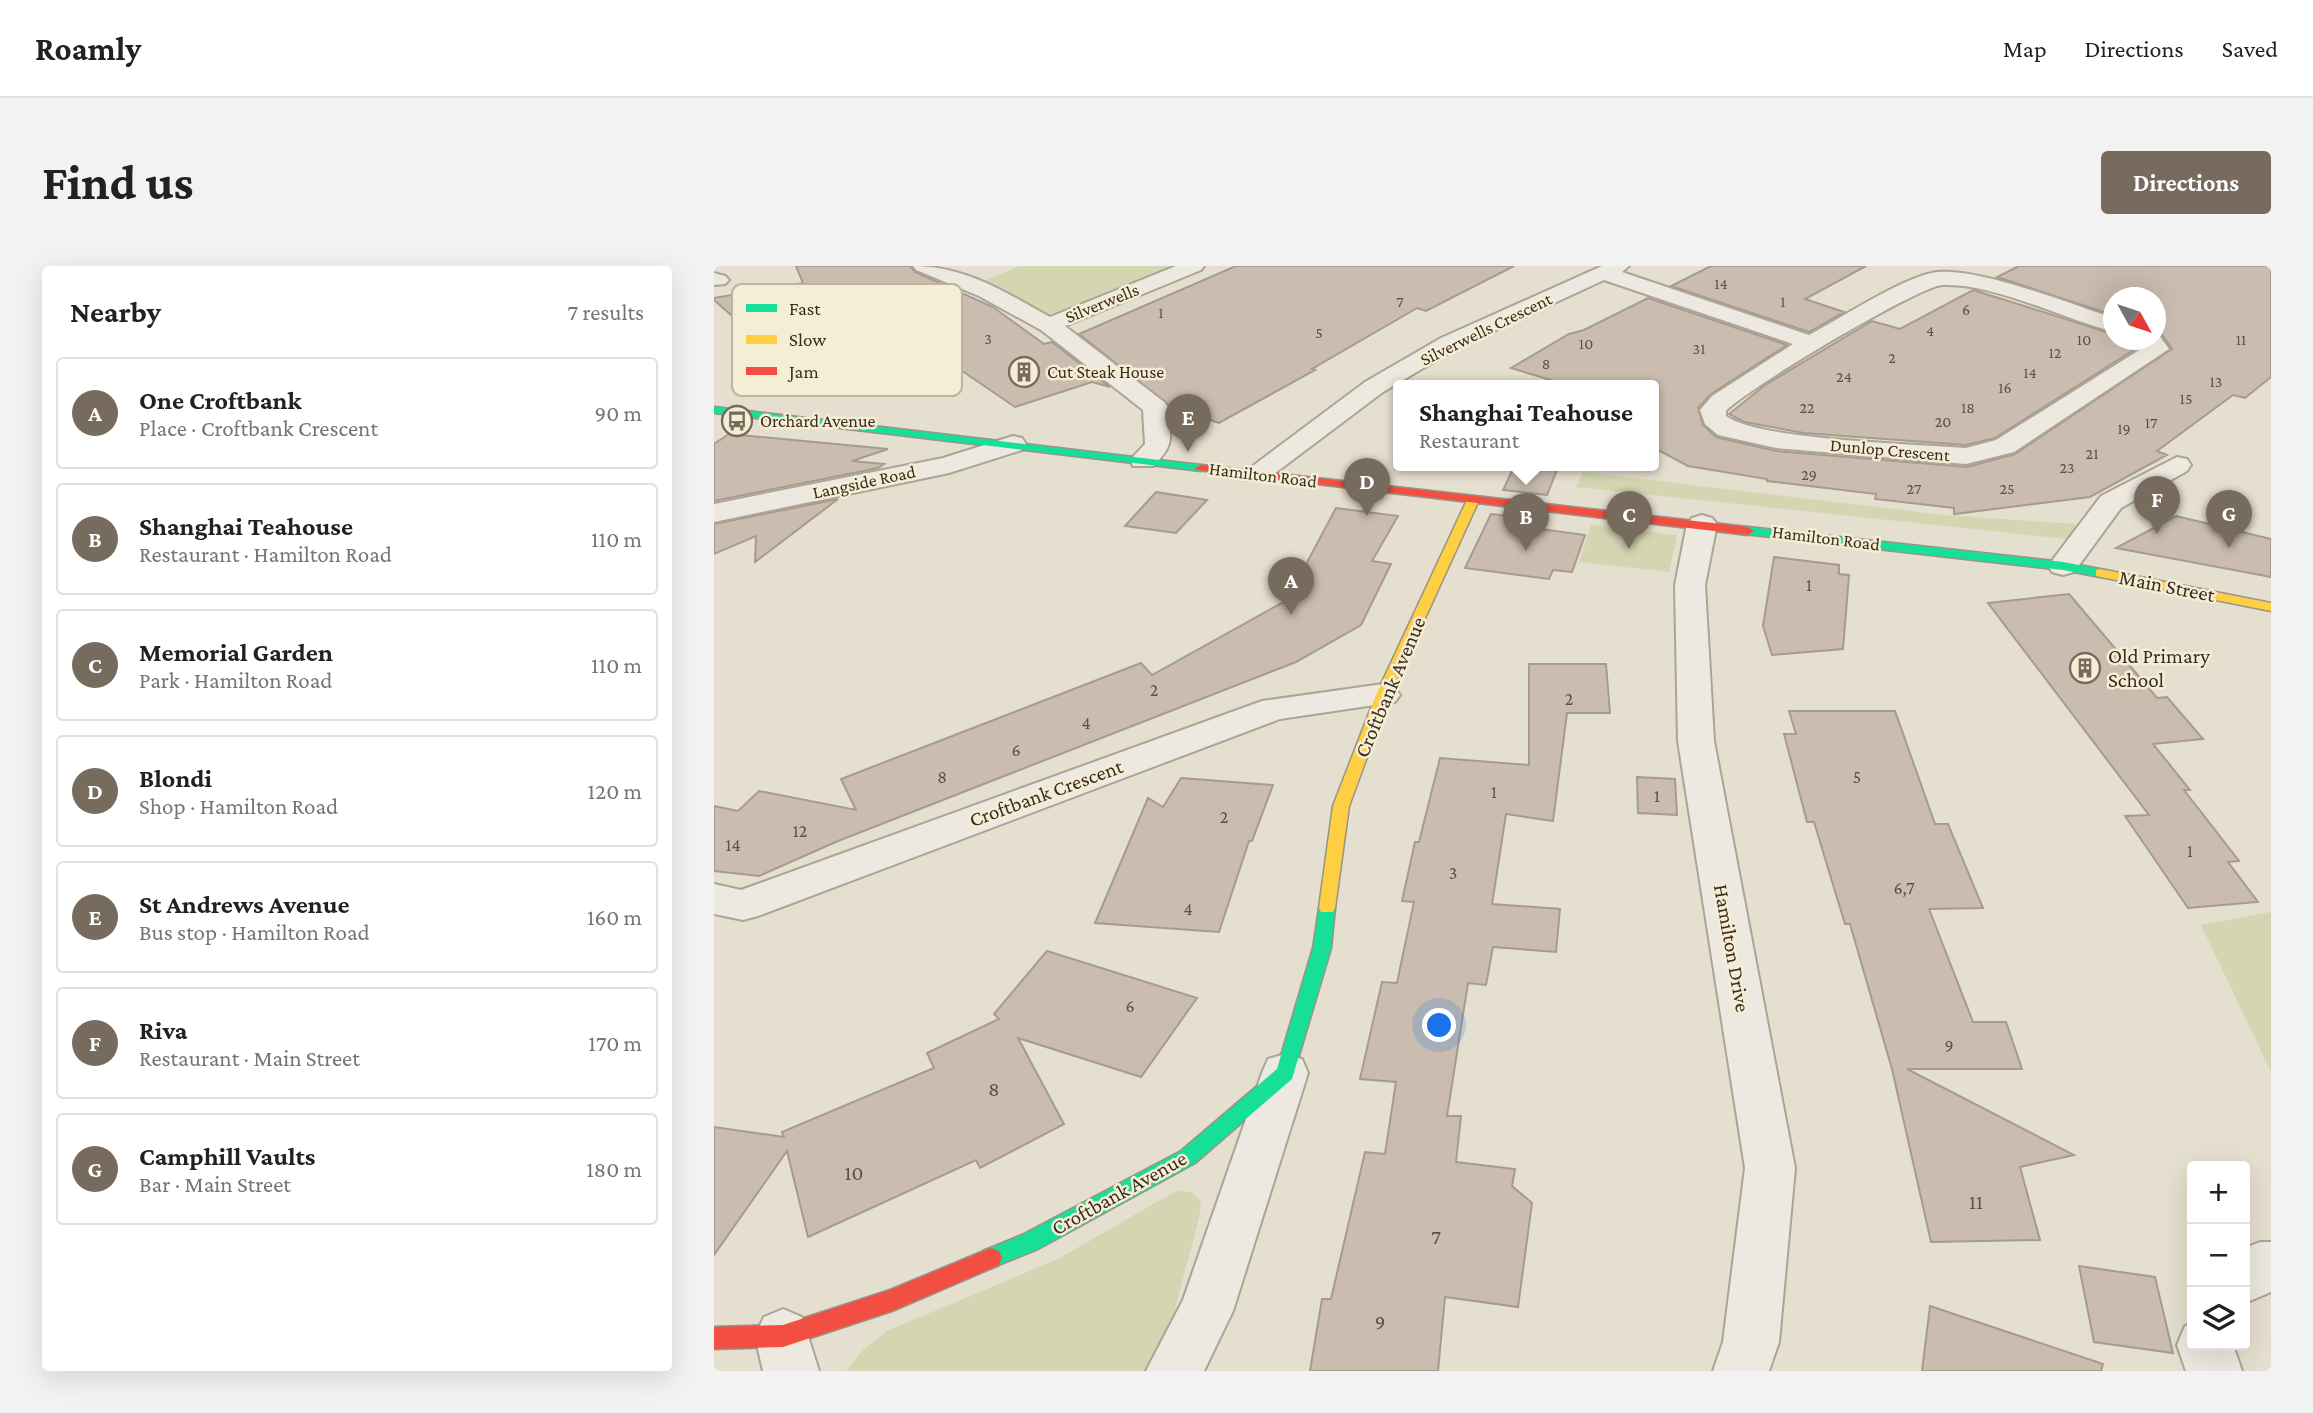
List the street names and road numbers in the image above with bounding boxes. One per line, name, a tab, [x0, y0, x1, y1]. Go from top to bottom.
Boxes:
street label: Silverwells	[1062, 279, 1142, 327]
street label: Silverwells Crescent	[1417, 288, 1556, 369]
street label: Dunlop Crescent	[1829, 435, 1952, 465]
street label: Hamilton Road	[1208, 458, 1319, 492]
street label: Langside Road	[811, 461, 918, 503]
street label: Hamilton Road	[1771, 521, 1882, 555]
street label: Main Street	[2117, 565, 2218, 607]
street label: Croftbank Avenue	[1350, 613, 1430, 761]
street label: Croftbank Crescent	[966, 754, 1127, 832]
street label: Hamilton Drive	[1709, 882, 1755, 1014]
street label: Croftbank Avenue	[1047, 1146, 1191, 1240]

